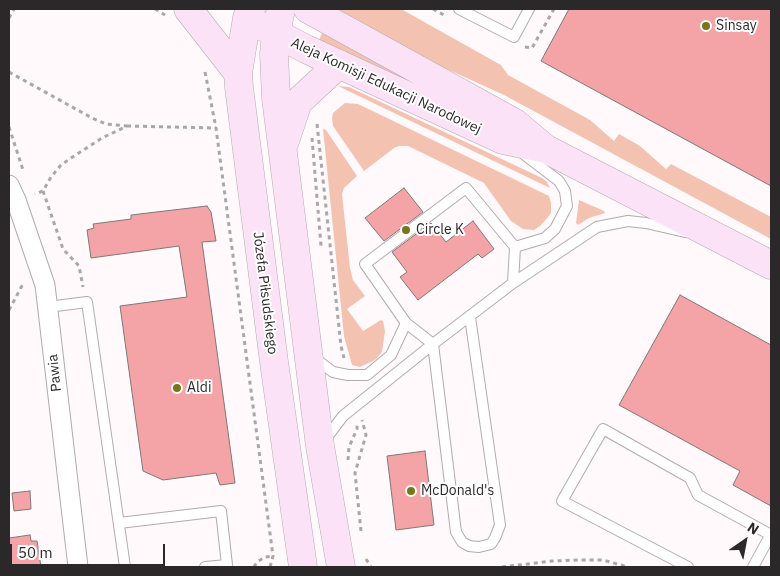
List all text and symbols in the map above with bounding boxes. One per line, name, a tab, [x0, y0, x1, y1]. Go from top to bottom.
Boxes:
place label: Sinsay	[716, 18, 757, 34]
marker: Sinsay	[700, 20, 712, 32]
street label: Aleja Komisji Edukacji Narodowej	[288, 34, 484, 138]
place label: Circle K	[416, 222, 464, 238]
marker: Circle K	[400, 224, 412, 236]
street label: Józefa Piłsudskiego	[249, 231, 281, 355]
street label: Pawia	[45, 353, 65, 393]
place label: Aldi	[187, 380, 211, 396]
marker: Aldi	[171, 382, 183, 394]
place label: McDonald's	[421, 483, 494, 499]
marker: McDonald's	[405, 485, 417, 497]
north arrow	[720, 516, 770, 566]
text: N	[744, 518, 762, 539]
scale bar	[12, 534, 168, 566]
text: 50 m	[18, 543, 53, 562]

